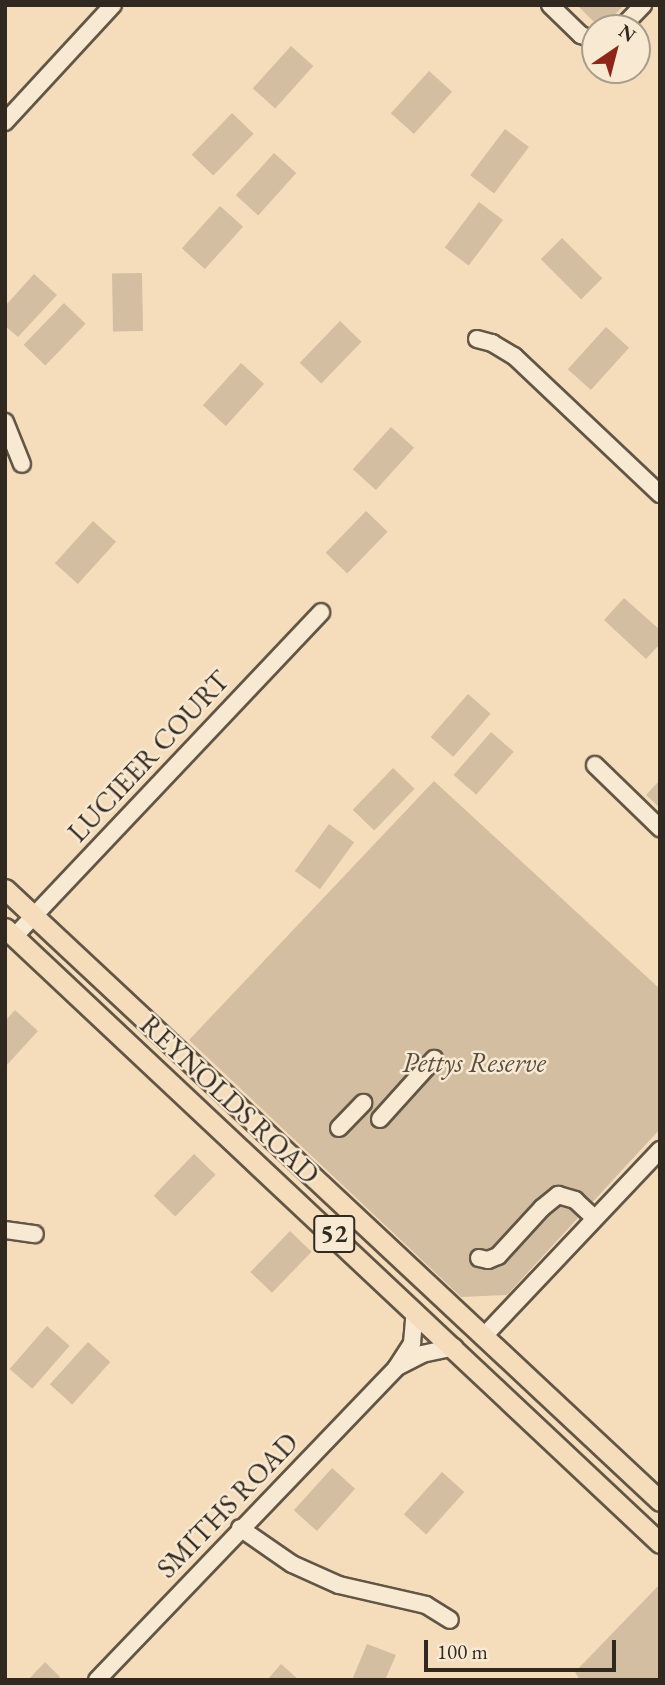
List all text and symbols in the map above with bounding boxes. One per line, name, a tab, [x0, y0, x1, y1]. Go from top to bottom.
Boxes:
north arrow	[581, 14, 651, 84]
text: N	[614, 18, 641, 48]
street label: LUCIEER COURT	[60, 664, 236, 848]
street label: REYNOLDS ROAD	[134, 1007, 326, 1191]
park label: Pettys Reserve	[402, 1045, 546, 1079]
road number: 52	[313, 1212, 355, 1256]
street label: SMITHS ROAD	[149, 1425, 305, 1585]
scale bar	[427, 1626, 620, 1670]
text: 100 m	[437, 1638, 488, 1665]

